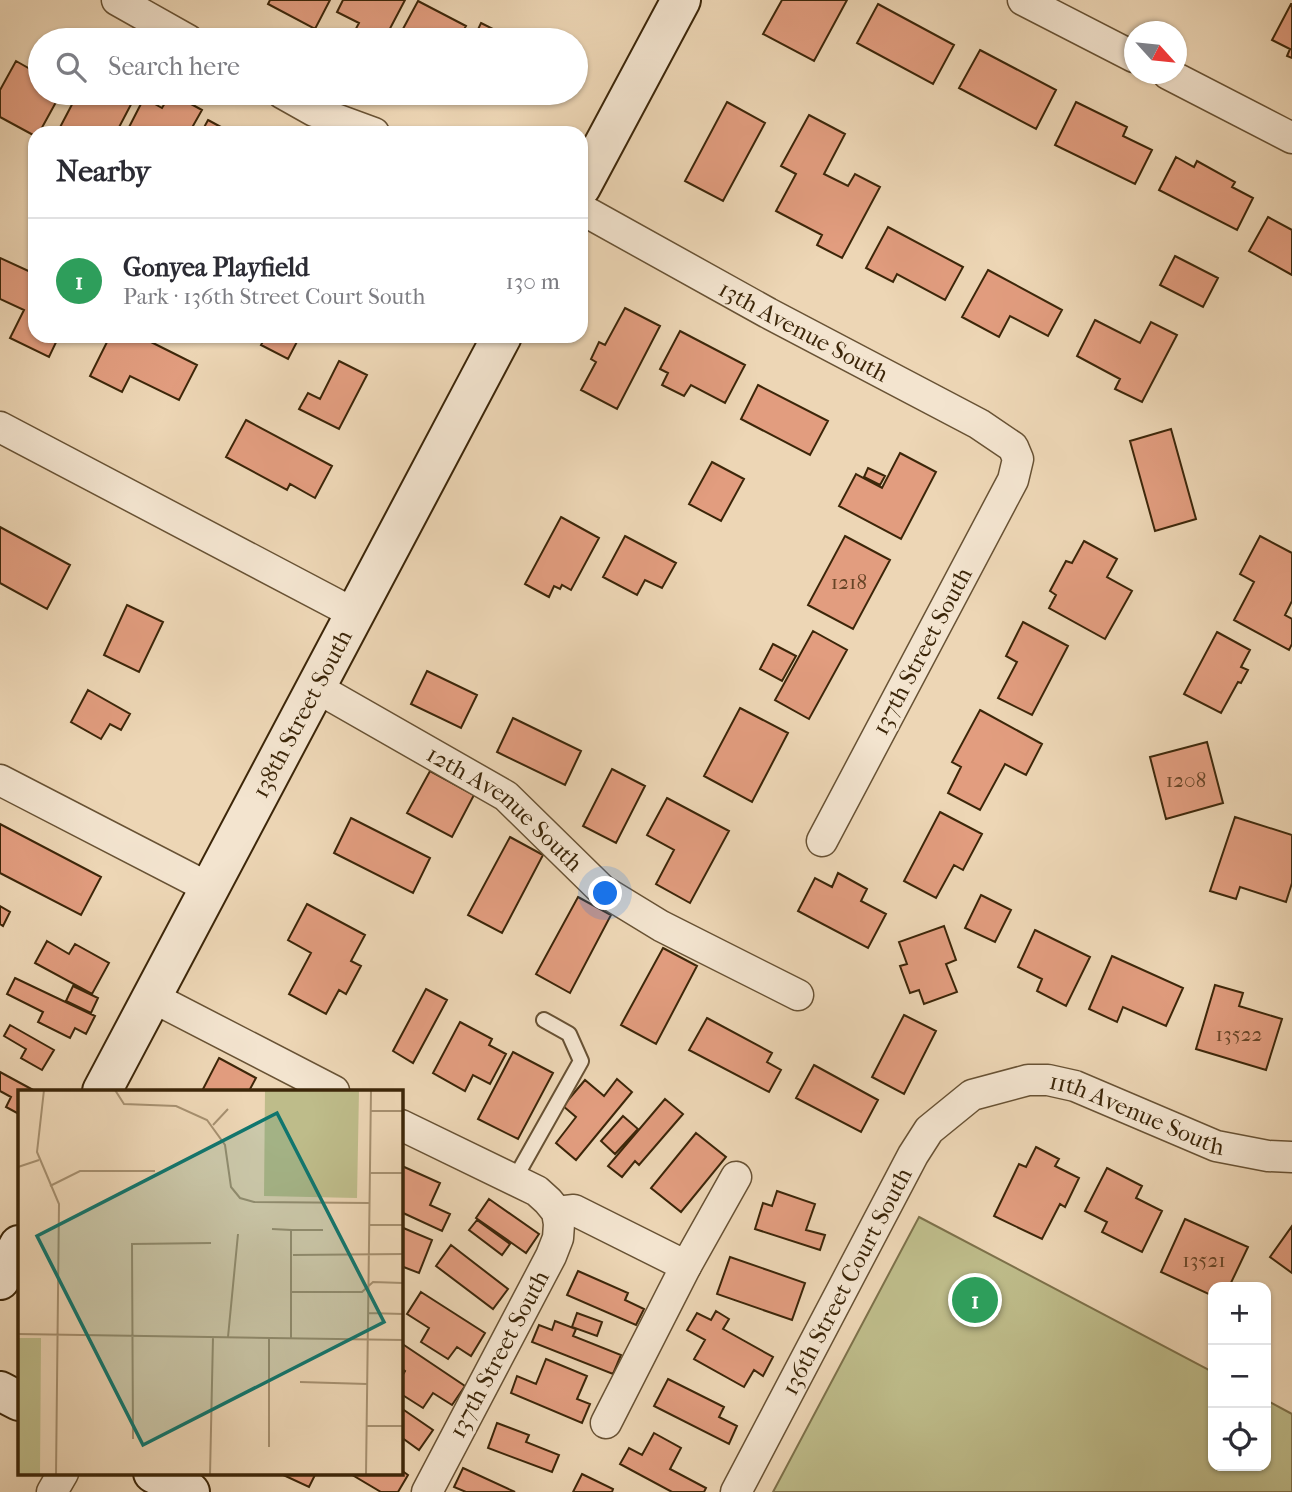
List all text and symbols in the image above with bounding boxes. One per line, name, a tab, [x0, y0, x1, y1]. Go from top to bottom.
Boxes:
north arrow	[1124, 21, 1187, 84]
search box	[28, 28, 588, 105]
icon: search	[52, 48, 90, 86]
text: Search here	[108, 51, 240, 82]
text: Nearby	[56, 154, 151, 189]
text: Gonyea Playfield	[123, 252, 309, 283]
text: 1	[75, 268, 83, 295]
text: 130 m	[506, 268, 560, 295]
street label: 13th Avenue South	[714, 274, 894, 388]
text: Park · 136th Street Court South	[123, 283, 425, 310]
street label: 137th Street South	[866, 562, 978, 739]
house number: 1218	[831, 570, 867, 594]
street label: 138th Street South	[246, 624, 358, 802]
street label: 12th Avenue South	[422, 740, 589, 878]
house number: 1208	[1166, 768, 1206, 792]
your location	[588, 876, 622, 910]
house number: 13522	[1216, 1022, 1263, 1046]
street label: 11th Avenue South	[1047, 1067, 1227, 1161]
inset map	[18, 1090, 402, 1474]
street label: 136th Street Court South	[775, 1162, 918, 1400]
house number: 13521	[1182, 1248, 1226, 1272]
street label: 137th Street South	[443, 1265, 555, 1442]
pin: 1	[952, 1274, 998, 1326]
map controls	[1208, 1282, 1271, 1471]
button: +	[1208, 1282, 1271, 1345]
button: −	[1208, 1345, 1271, 1408]
button: locate	[1208, 1408, 1271, 1471]

